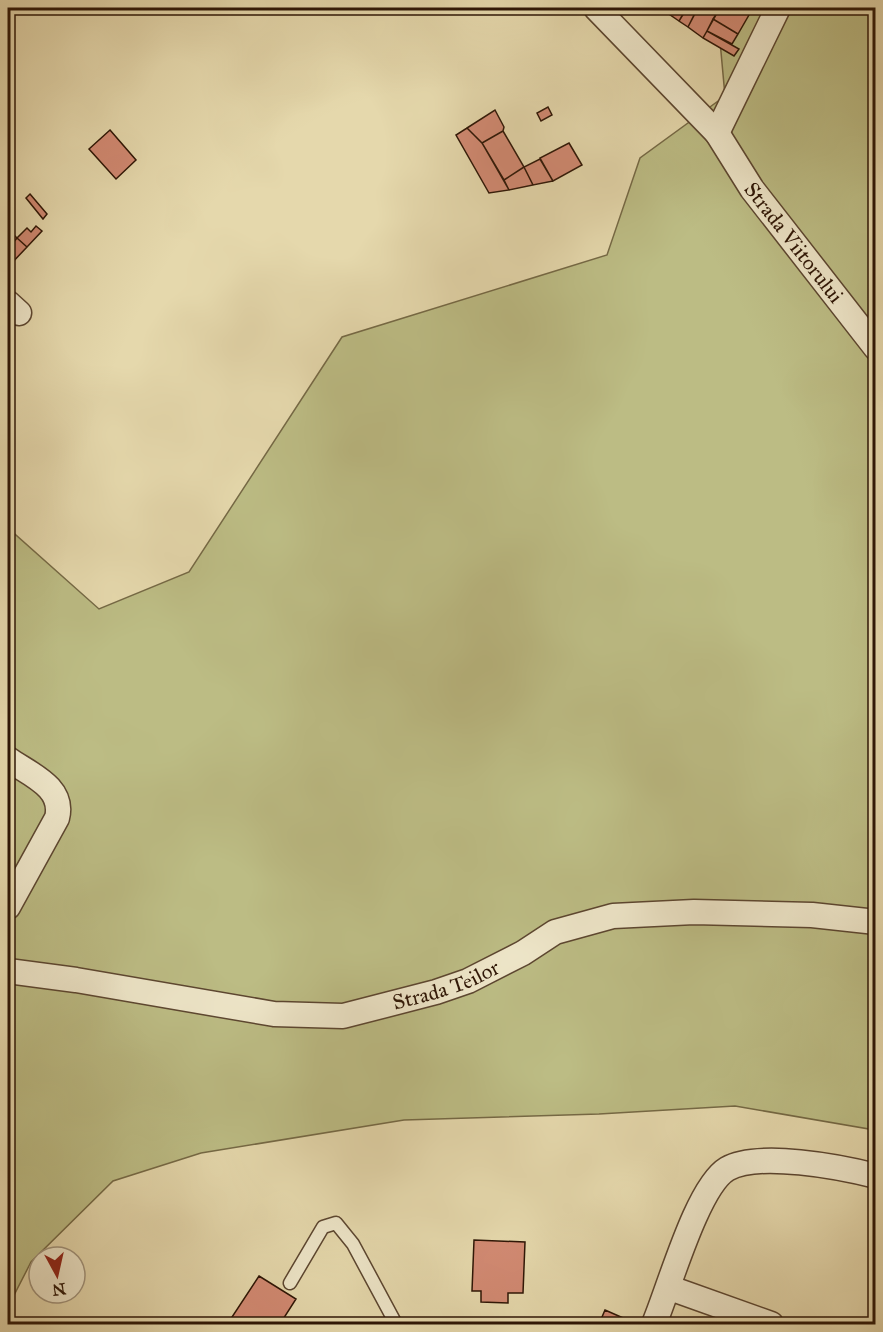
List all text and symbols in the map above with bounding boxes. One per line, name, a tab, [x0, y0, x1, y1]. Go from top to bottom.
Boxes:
street label: Strada Viitorului	[739, 177, 849, 308]
street label: Strada Teilor	[390, 954, 504, 1016]
north arrow	[27, 1245, 87, 1305]
text: N	[51, 1279, 67, 1300]

